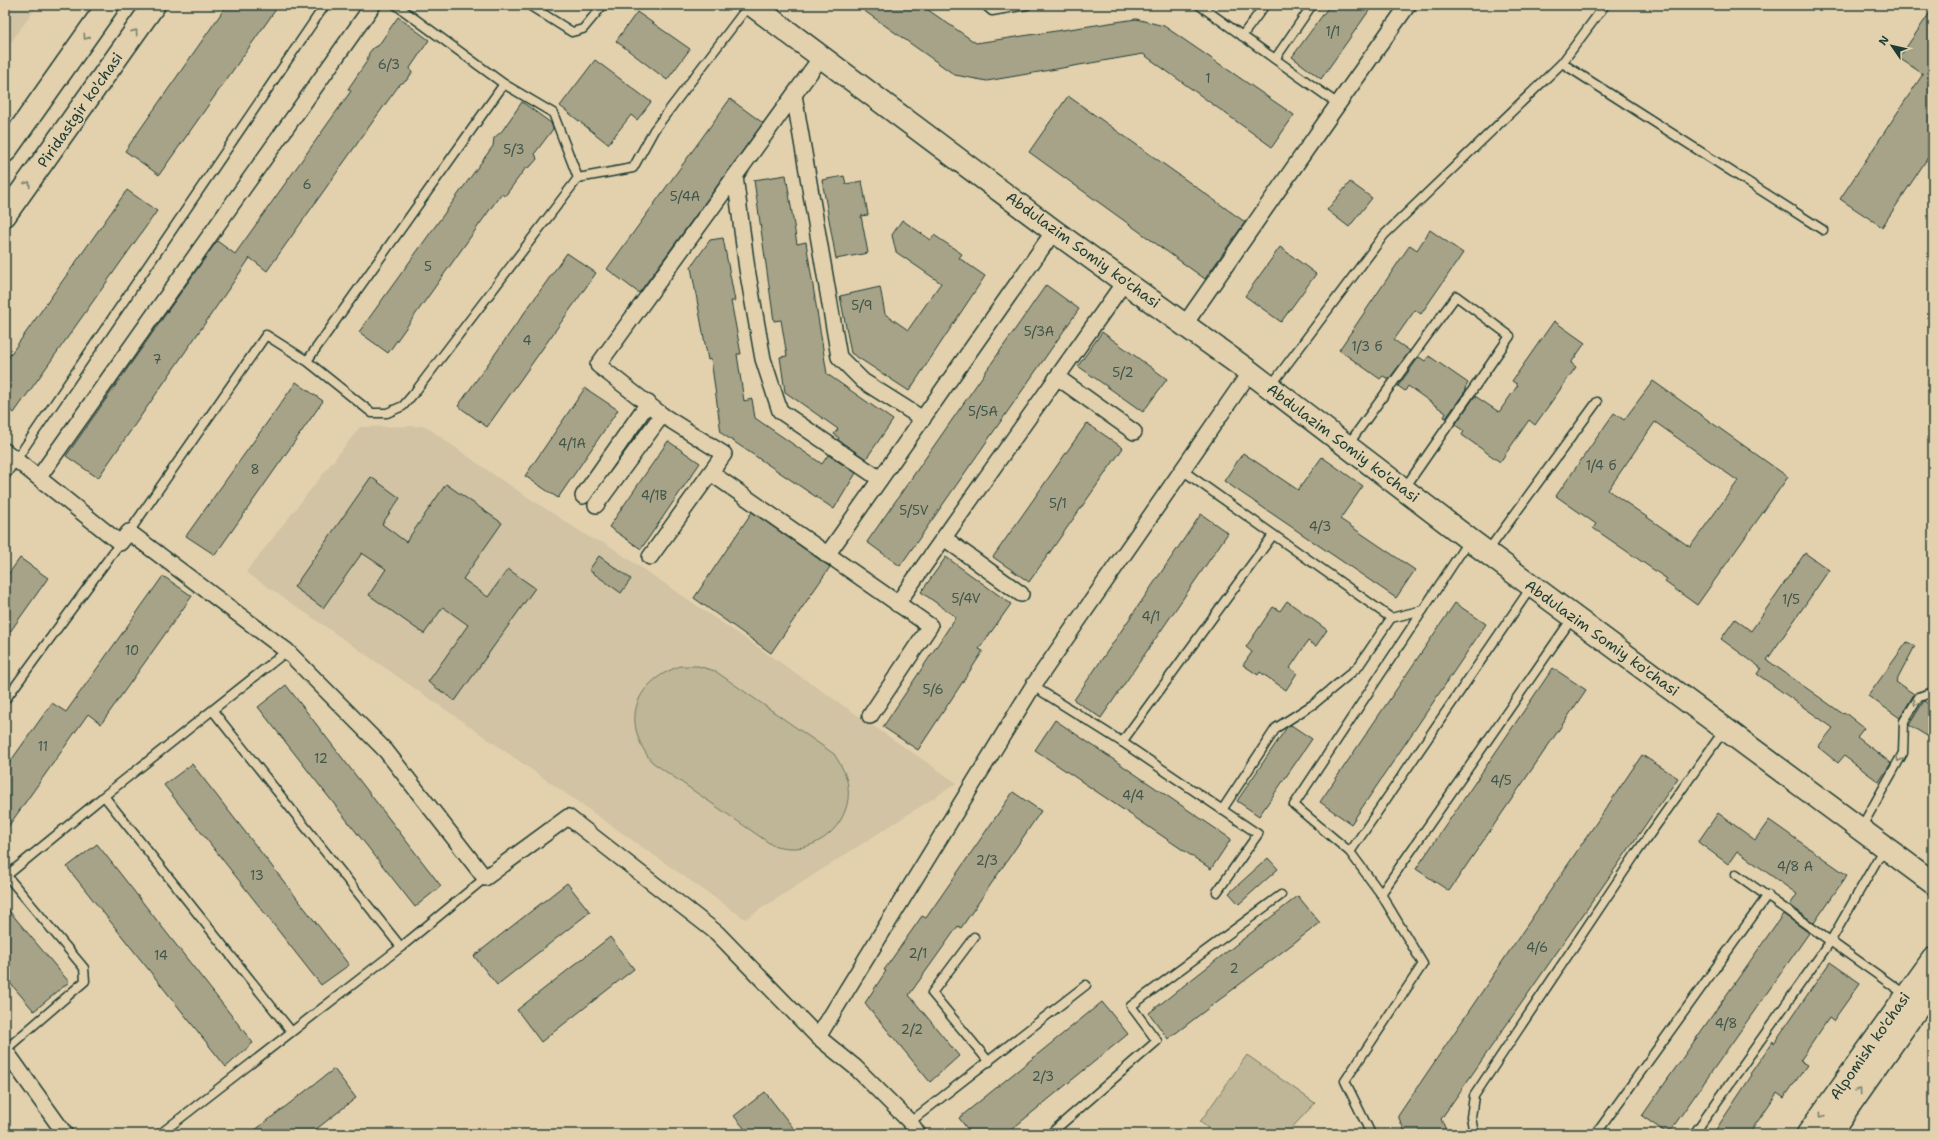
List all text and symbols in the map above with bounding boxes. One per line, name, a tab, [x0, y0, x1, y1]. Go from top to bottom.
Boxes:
house number: 1/1	[1325, 23, 1341, 40]
north arrow	[1872, 26, 1912, 66]
one-way arrow	[130, 29, 138, 36]
one-way arrow	[83, 33, 91, 40]
text: N	[1875, 33, 1893, 48]
street label: Piridastgir ko'chasi	[33, 48, 127, 172]
house number: 6/3	[378, 56, 400, 73]
house number: 1	[1205, 70, 1211, 87]
house number: 5/3	[503, 141, 525, 158]
house number: 6	[302, 176, 312, 193]
one-way arrow	[23, 181, 30, 188]
street label: Abdulazim Somiy ko'chasi	[1002, 187, 1164, 313]
house number: 5/4A	[670, 188, 700, 205]
house number: 5	[424, 258, 432, 275]
house number: 5/9	[851, 297, 873, 314]
house number: 5/3A	[1024, 323, 1054, 340]
house number: 4	[522, 332, 532, 349]
house number: 1/3 б	[1352, 338, 1383, 355]
house number: 7	[152, 351, 162, 368]
house number: 5/2	[1112, 364, 1134, 381]
street label: Abdulazim Somiy ko'chasi	[1263, 379, 1423, 507]
house number: 5/5A	[968, 403, 998, 420]
house number: 4/1A	[558, 435, 586, 452]
house number: 1/4 б	[1586, 457, 1616, 474]
house number: 8	[250, 461, 260, 478]
house number: 4/1B	[641, 487, 668, 504]
house number: 5/1	[1049, 495, 1067, 512]
house number: 5/5V	[899, 502, 929, 519]
house number: 4/3	[1309, 518, 1331, 535]
street label: Abdulazim Somiy ko'chasi	[1521, 575, 1683, 701]
house number: 5/4V	[951, 590, 981, 607]
house number: 1/5	[1782, 591, 1800, 608]
house number: 4/1	[1142, 608, 1160, 625]
house number: 10	[125, 642, 139, 659]
house number: 5/6	[923, 681, 943, 698]
one-way arrow	[1913, 699, 1920, 706]
house number: 11	[38, 738, 48, 755]
house number: 12	[314, 750, 328, 767]
one-way arrow	[1897, 755, 1904, 762]
house number: 4/5	[1490, 772, 1512, 789]
house number: 4/4	[1122, 787, 1144, 804]
house number: 2/3	[976, 852, 998, 869]
house number: 4/8 A	[1777, 858, 1813, 875]
house number: 13	[250, 867, 264, 884]
house number: 4/6	[1526, 939, 1548, 956]
house number: 2/1	[909, 945, 927, 962]
house number: 14	[154, 947, 168, 964]
house number: 2	[1229, 960, 1239, 977]
street label: Alpomish ko'chasi	[1825, 988, 1915, 1104]
house number: 4/8	[1715, 1015, 1737, 1032]
house number: 2/2	[901, 1021, 923, 1038]
house number: 2/3	[1032, 1068, 1054, 1085]
one-way arrow	[1854, 1088, 1861, 1095]
one-way arrow	[1818, 1112, 1826, 1119]

